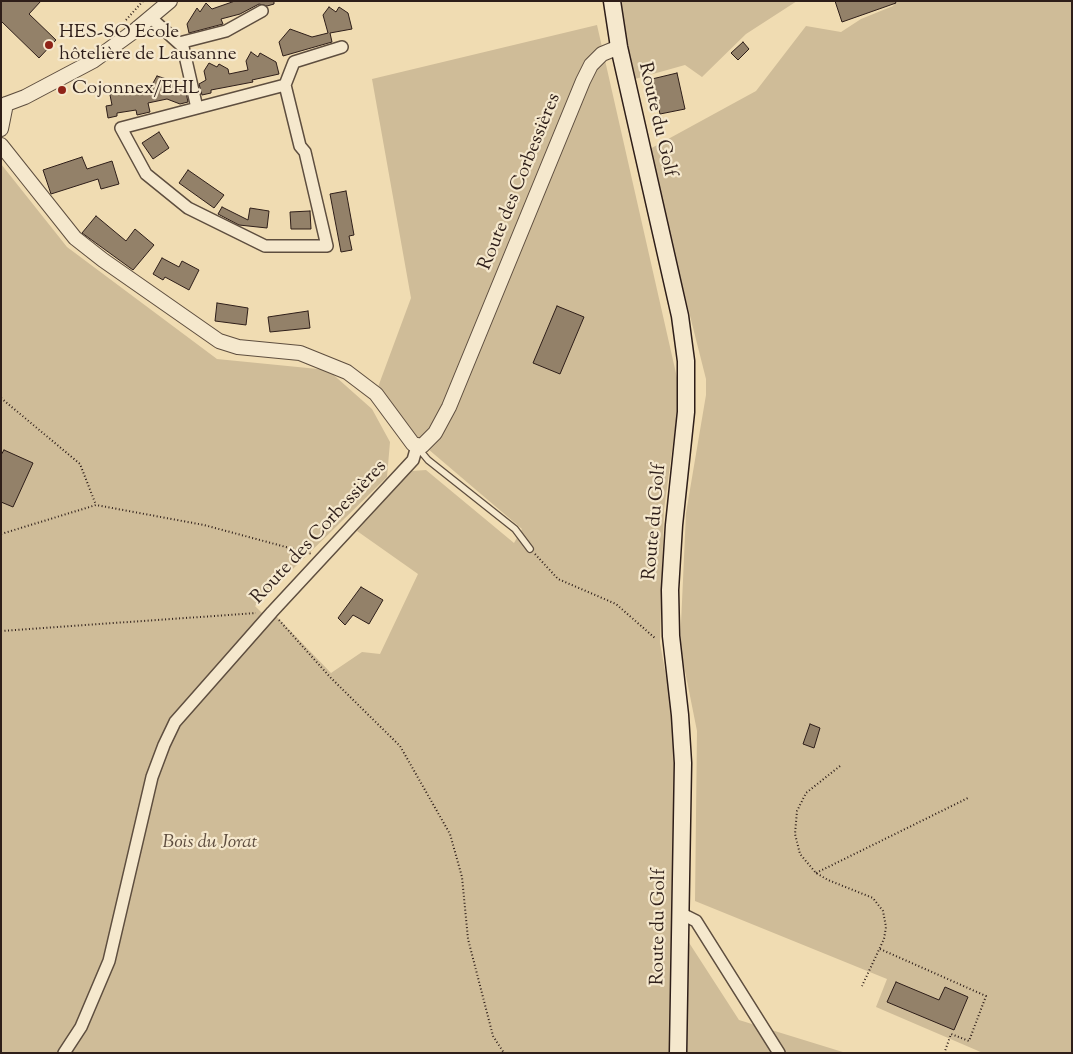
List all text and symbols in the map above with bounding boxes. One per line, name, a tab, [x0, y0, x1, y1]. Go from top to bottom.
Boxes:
place label: HES-SO Ecole hôtelière de Lausanne	[59, 23, 237, 67]
marker: HES-SO Ecole hôtelière de Lausanne	[43, 39, 55, 51]
street label: Route du Golf	[632, 60, 680, 180]
place label: Cojonnex/EHL	[72, 79, 199, 101]
marker: Cojonnex/EHL	[56, 84, 68, 96]
street label: Route des Corbessières	[475, 90, 567, 274]
street label: Route des Corbessières	[247, 456, 393, 610]
street label: Route du Golf	[640, 463, 672, 581]
park label: Bois du Jorat	[163, 833, 257, 855]
street label: Route du Golf	[648, 868, 672, 986]

